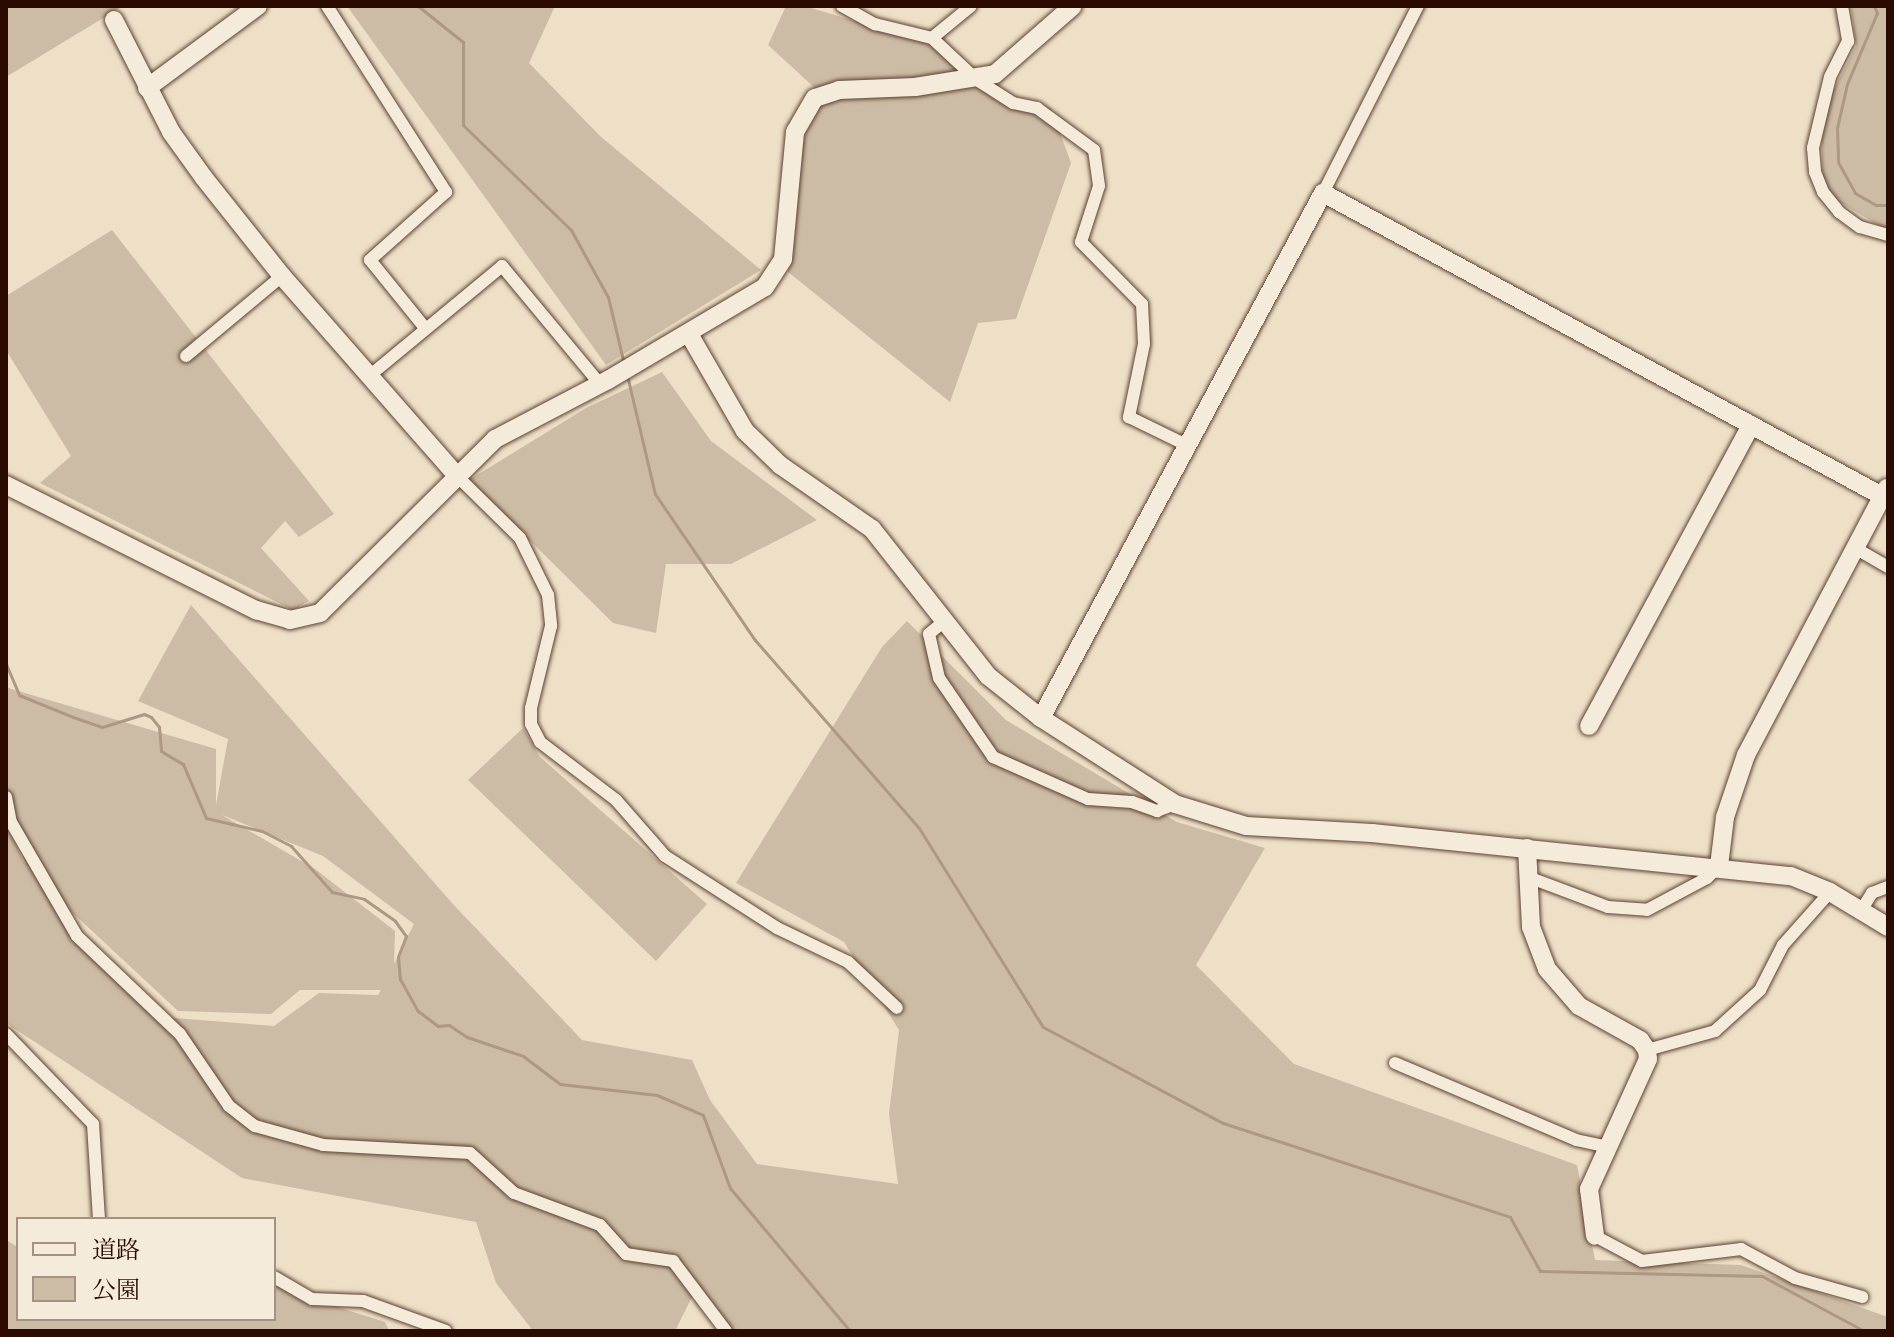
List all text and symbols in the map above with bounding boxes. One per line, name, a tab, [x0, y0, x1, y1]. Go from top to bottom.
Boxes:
legend	[16, 1217, 276, 1321]
text: 道路	[92, 1235, 140, 1269]
text: 公園	[92, 1275, 140, 1309]

